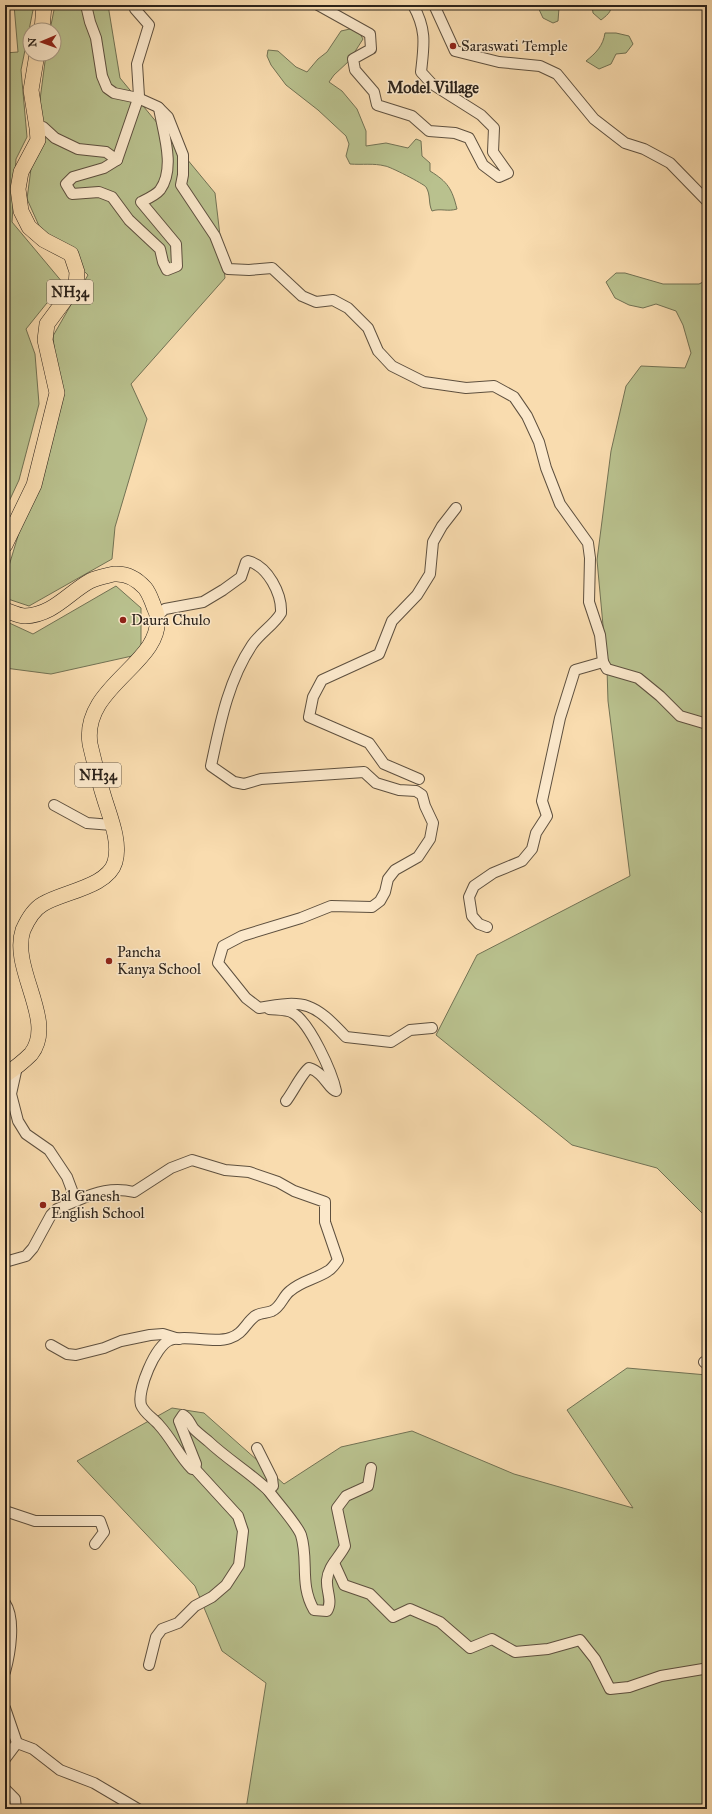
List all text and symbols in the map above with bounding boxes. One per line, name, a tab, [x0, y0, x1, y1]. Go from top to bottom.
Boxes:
north arrow	[22, 22, 62, 62]
text: N	[26, 37, 39, 47]
place label: Saraswati Temple	[461, 37, 568, 55]
marker: Saraswati Temple	[448, 41, 458, 51]
district label: Model Village	[387, 78, 479, 98]
road number: NH34	[47, 280, 93, 304]
place label: Daura Chulo	[131, 611, 211, 629]
marker: Daura Chulo	[118, 615, 128, 625]
road number: NH34	[75, 763, 121, 787]
place label: Pancha Kanya School	[117, 943, 202, 978]
marker: Pancha Kanya School	[104, 956, 114, 966]
place label: Bal Ganesh English School	[51, 1187, 146, 1222]
marker: Bal Ganesh English School	[38, 1200, 48, 1210]

